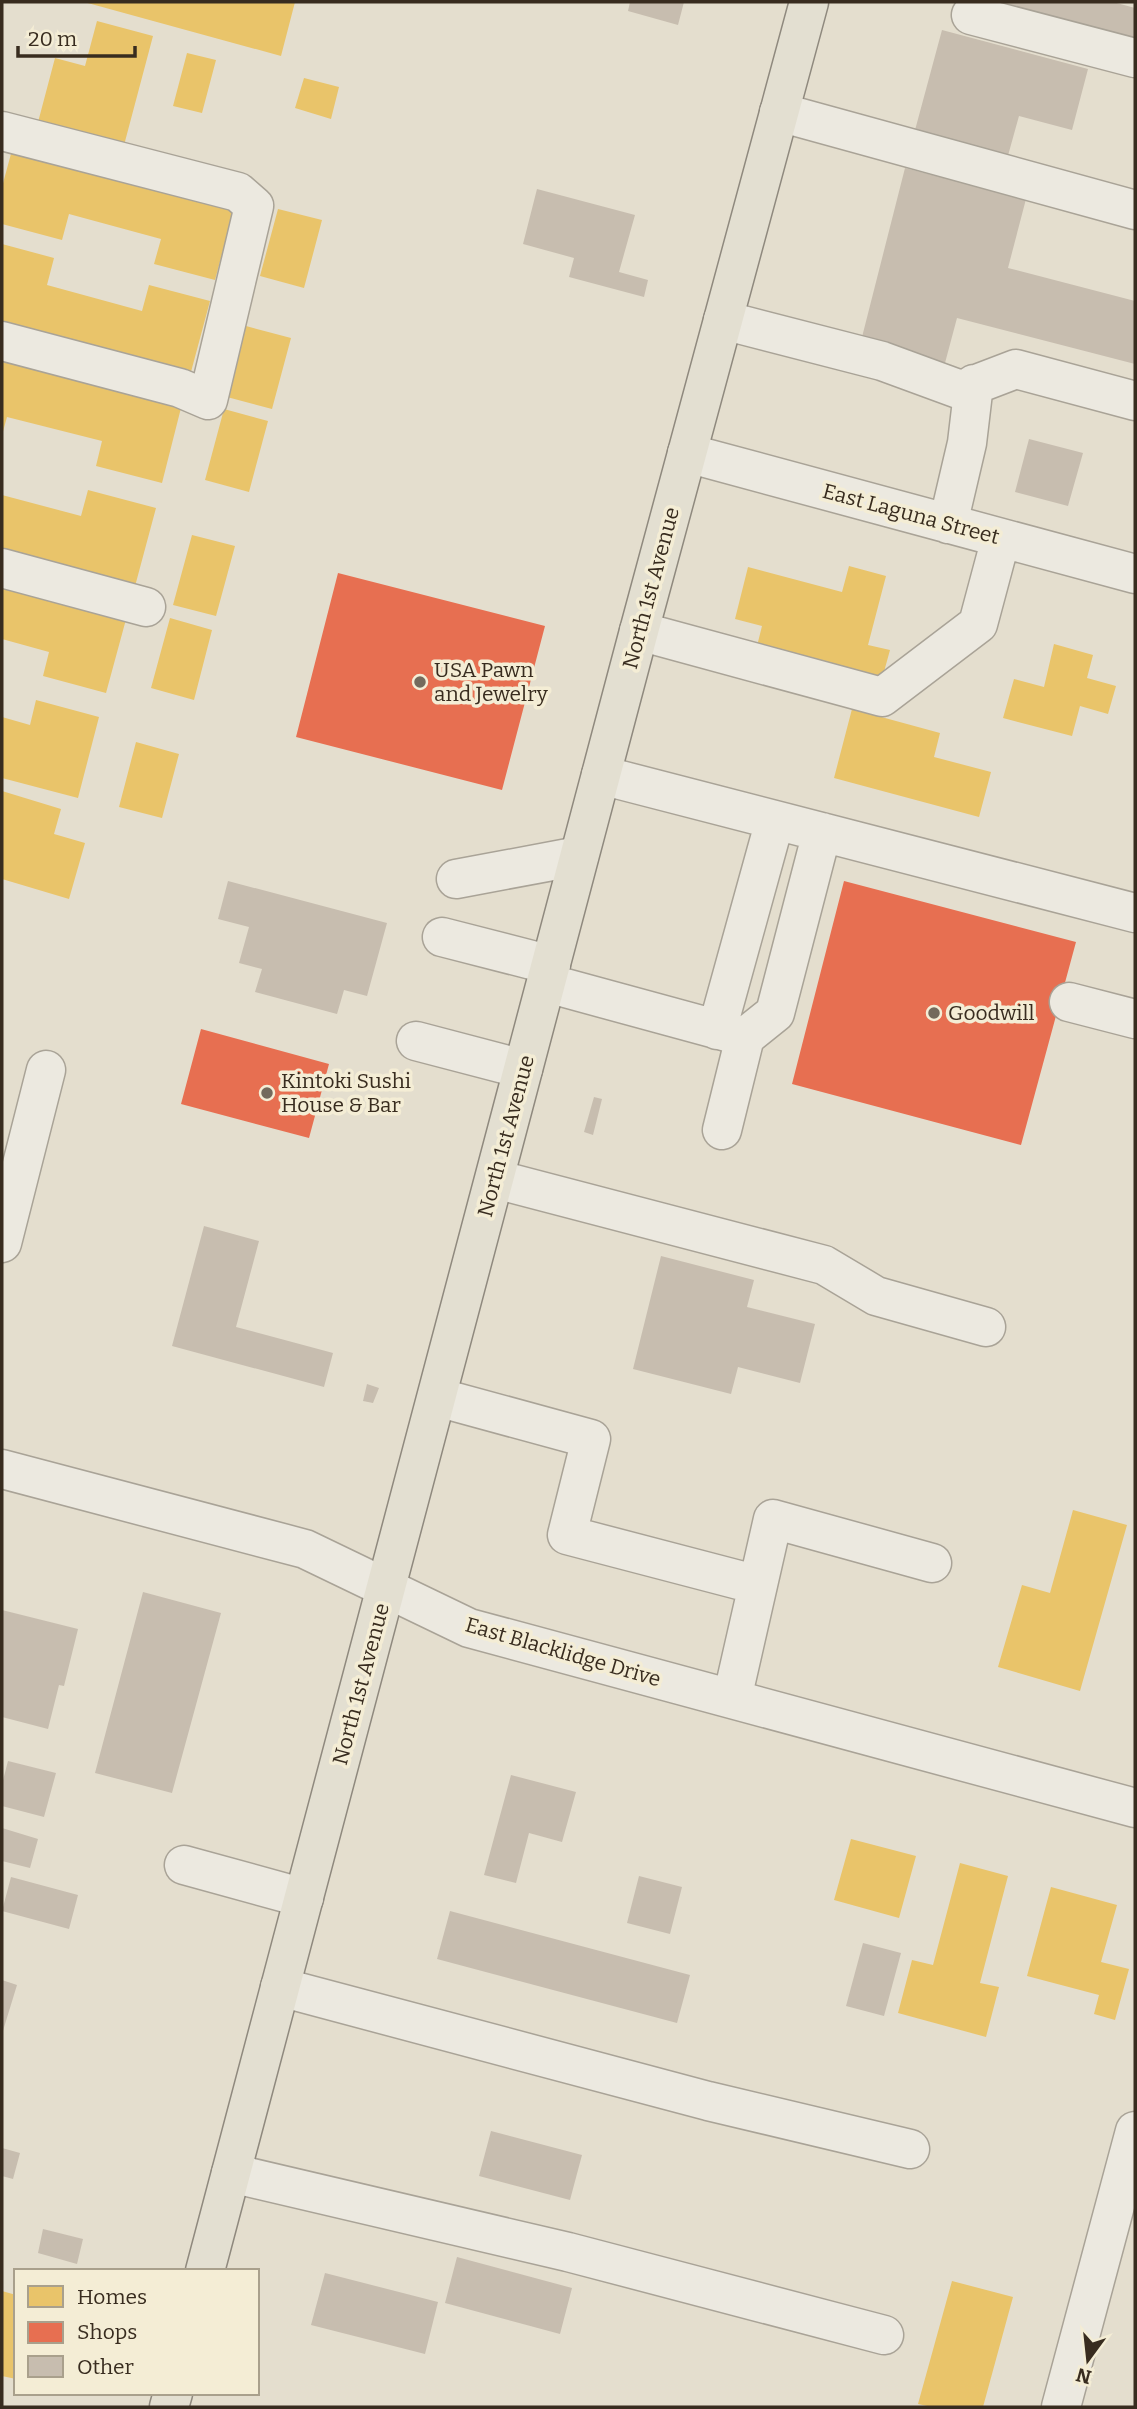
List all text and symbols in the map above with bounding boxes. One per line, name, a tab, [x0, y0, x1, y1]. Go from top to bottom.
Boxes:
scale bar	[18, 14, 135, 58]
text: 20 m	[28, 26, 77, 52]
street label: East Laguna Street	[820, 478, 1003, 550]
street label: North 1st Avenue	[617, 504, 685, 672]
place label: USA Pawn and Jewelry	[434, 657, 549, 707]
marker: USA Pawn and Jewelry	[412, 674, 428, 690]
place label: Goodwill	[948, 1000, 1035, 1026]
marker: Goodwill	[926, 1005, 942, 1021]
street label: North 1st Avenue	[472, 1052, 540, 1220]
place label: Kintoki Sushi House & Bar	[281, 1068, 411, 1118]
marker: Kintoki Sushi House & Bar	[259, 1085, 275, 1101]
street label: North 1st Avenue	[327, 1600, 395, 1768]
street label: East Blacklidge Drive	[462, 1612, 664, 1692]
legend	[14, 2269, 259, 2395]
text: Homes	[77, 2284, 147, 2310]
text: Shops	[77, 2319, 137, 2345]
north arrow	[1053, 2325, 1123, 2395]
text: Other	[77, 2354, 134, 2380]
text: N	[1073, 2363, 1094, 2389]

